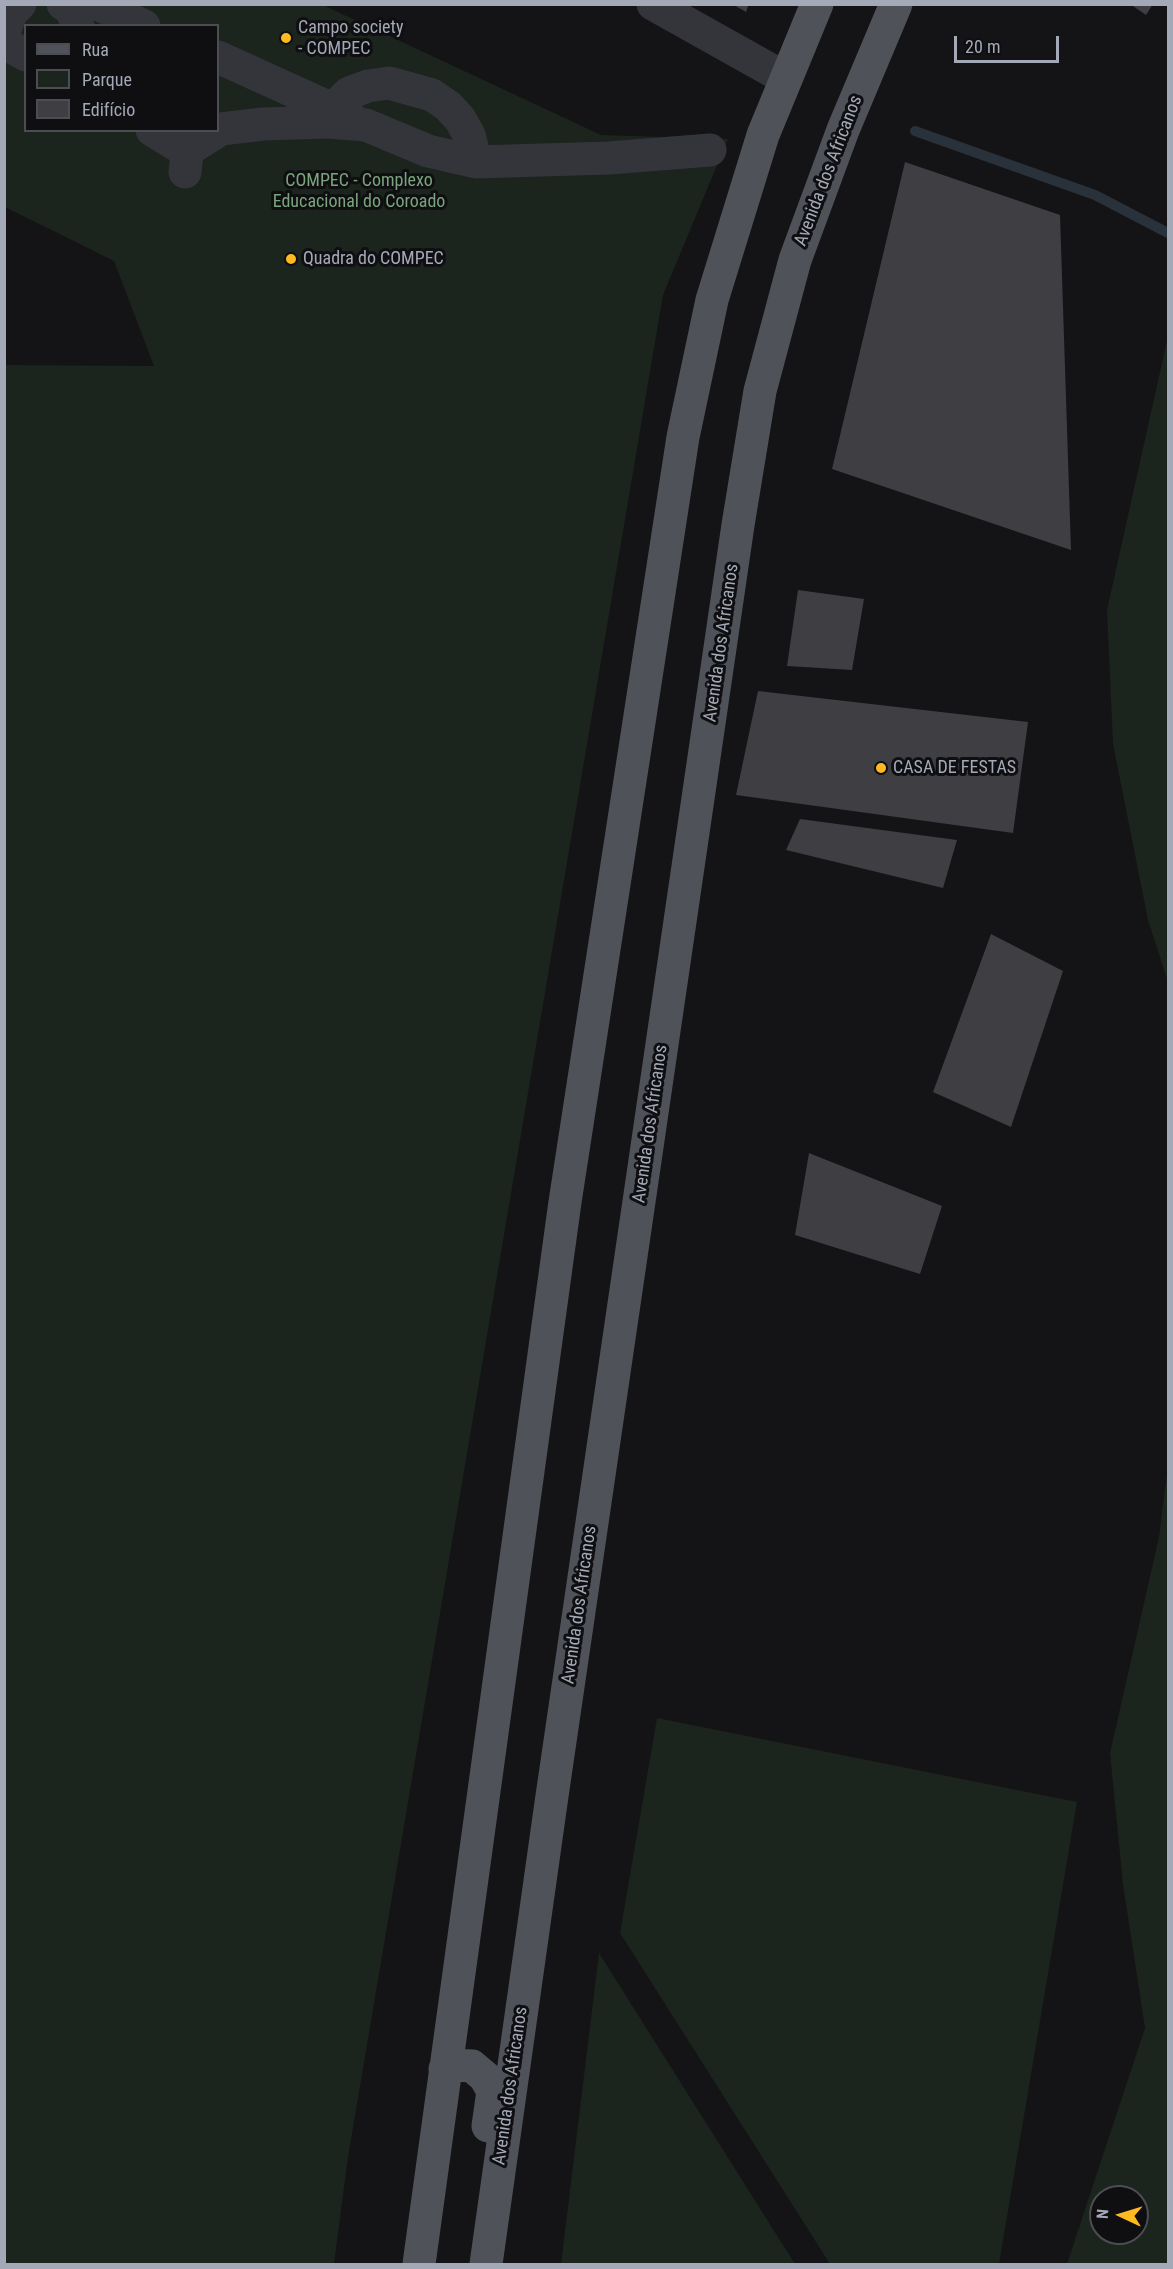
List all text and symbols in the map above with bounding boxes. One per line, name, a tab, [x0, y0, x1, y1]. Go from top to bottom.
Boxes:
place label: Campo society - COMPEC	[298, 17, 403, 60]
legend	[24, 24, 219, 132]
scale bar	[957, 24, 1062, 62]
marker: Campo society - COMPEC	[279, 31, 293, 45]
text: 20 m	[965, 36, 1000, 57]
text: Rua	[82, 39, 109, 60]
text: Parque	[82, 69, 132, 90]
street label: Avenida dos Africanos	[790, 93, 868, 249]
text: Edifício	[82, 99, 135, 120]
park label: COMPEC - Complexo Educacional do Coroado	[273, 170, 445, 213]
place label: Quadra do COMPEC	[303, 248, 444, 270]
marker: Quadra do COMPEC	[284, 252, 298, 266]
street label: Avenida dos Africanos	[700, 563, 744, 723]
place label: CASA DE FESTAS	[893, 757, 1016, 779]
marker: CASA DE FESTAS	[874, 761, 888, 775]
street label: Avenida dos Africanos	[629, 1044, 673, 1204]
street label: Avenida dos Africanos	[558, 1525, 602, 1685]
street label: Avenida dos Africanos	[489, 2006, 533, 2166]
north arrow	[1089, 2185, 1149, 2245]
text: N	[1093, 2208, 1112, 2219]

